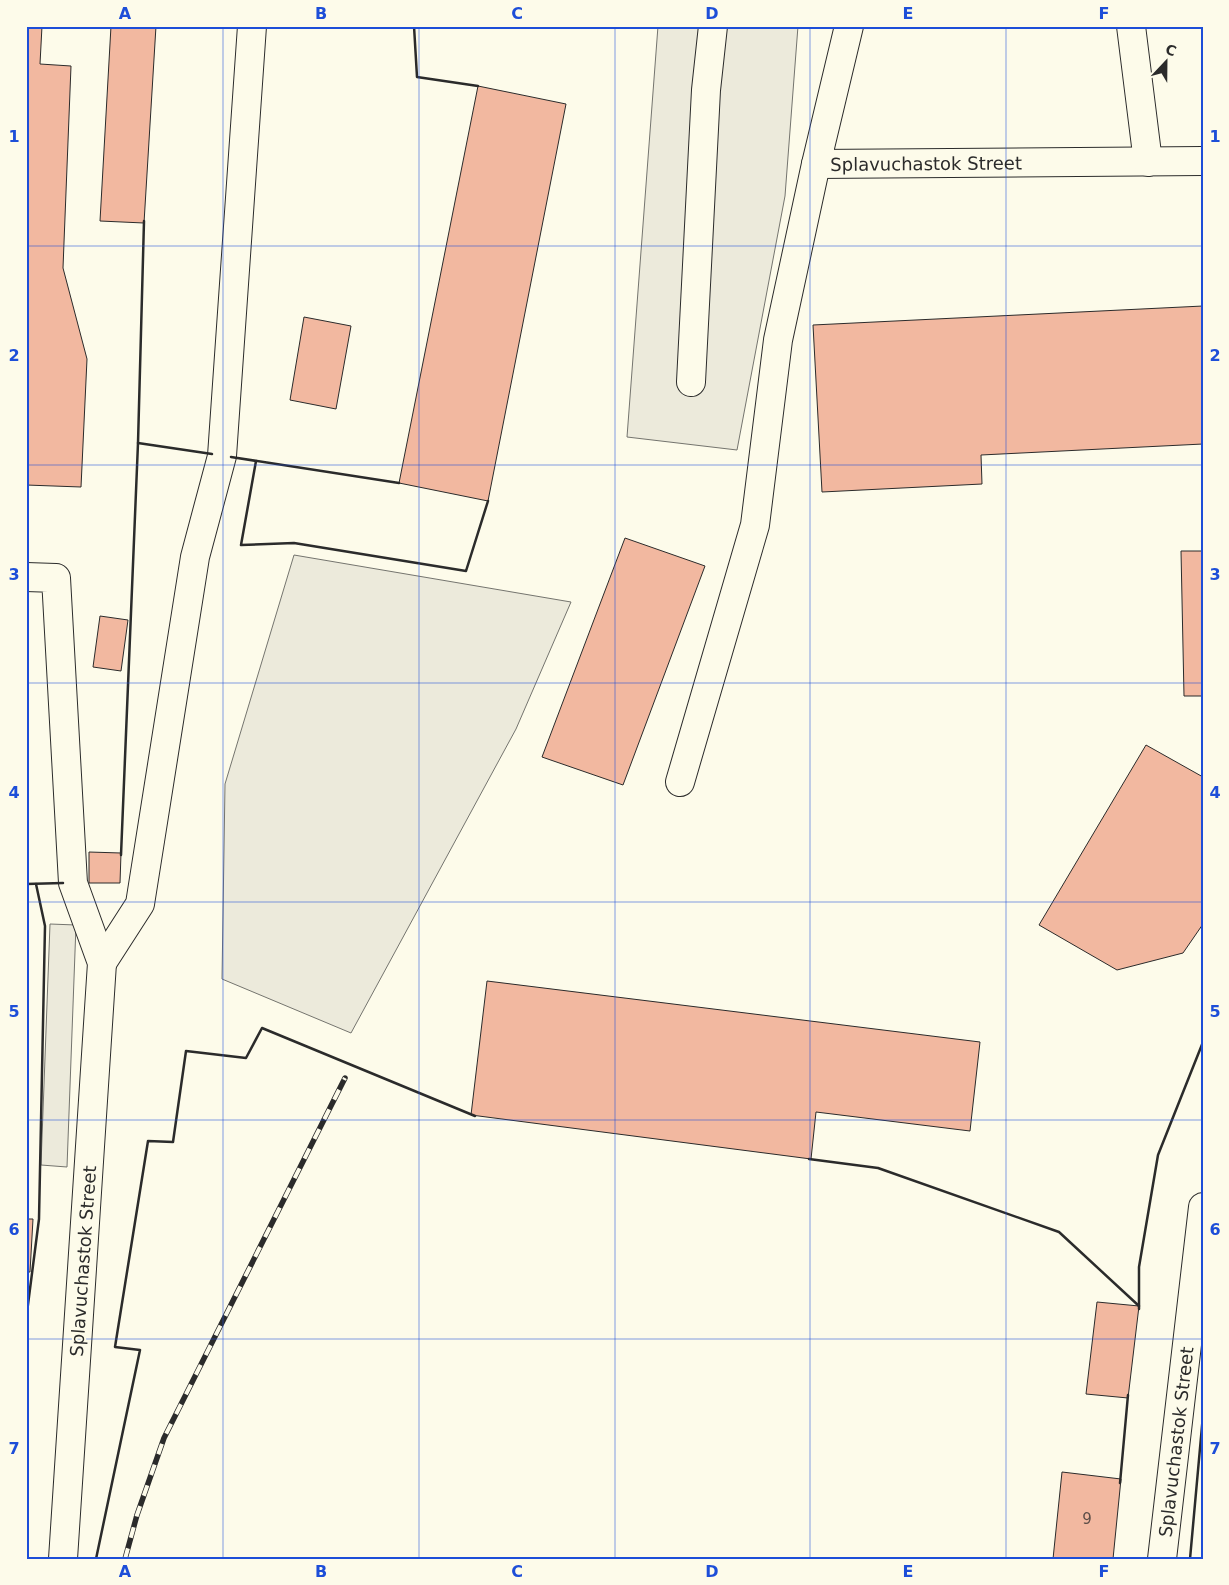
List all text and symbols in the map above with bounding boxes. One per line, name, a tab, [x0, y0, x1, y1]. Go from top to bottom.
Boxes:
text: A	[119, 4, 132, 23]
text: B	[315, 4, 327, 23]
text: C	[511, 4, 523, 23]
text: D	[705, 4, 719, 23]
text: E	[903, 4, 913, 23]
text: F	[1099, 4, 1109, 23]
north arrow	[1142, 38, 1192, 88]
text: С	[1163, 41, 1179, 59]
text: 1	[8, 127, 20, 146]
text: 1	[1209, 127, 1221, 146]
street label: Splavuchastok Street	[830, 152, 1022, 174]
text: 2	[8, 346, 20, 365]
text: 2	[1209, 346, 1221, 365]
text: 3	[8, 565, 20, 584]
text: 3	[1209, 565, 1221, 584]
text: 4	[8, 783, 20, 802]
text: 4	[1209, 783, 1221, 802]
text: 5	[8, 1002, 20, 1021]
text: 5	[1209, 1002, 1221, 1021]
street label: Splavuchastok Street	[66, 1165, 100, 1357]
text: 6	[8, 1220, 20, 1239]
text: 6	[1209, 1220, 1221, 1239]
street label: Splavuchastok Street	[1154, 1345, 1197, 1538]
text: 7	[8, 1439, 20, 1458]
text: 7	[1209, 1439, 1221, 1458]
house number: 9	[1082, 1510, 1092, 1528]
text: A	[119, 1562, 132, 1581]
text: B	[315, 1562, 327, 1581]
text: C	[511, 1562, 523, 1581]
text: D	[705, 1562, 719, 1581]
text: E	[903, 1562, 913, 1581]
text: F	[1099, 1562, 1109, 1581]

